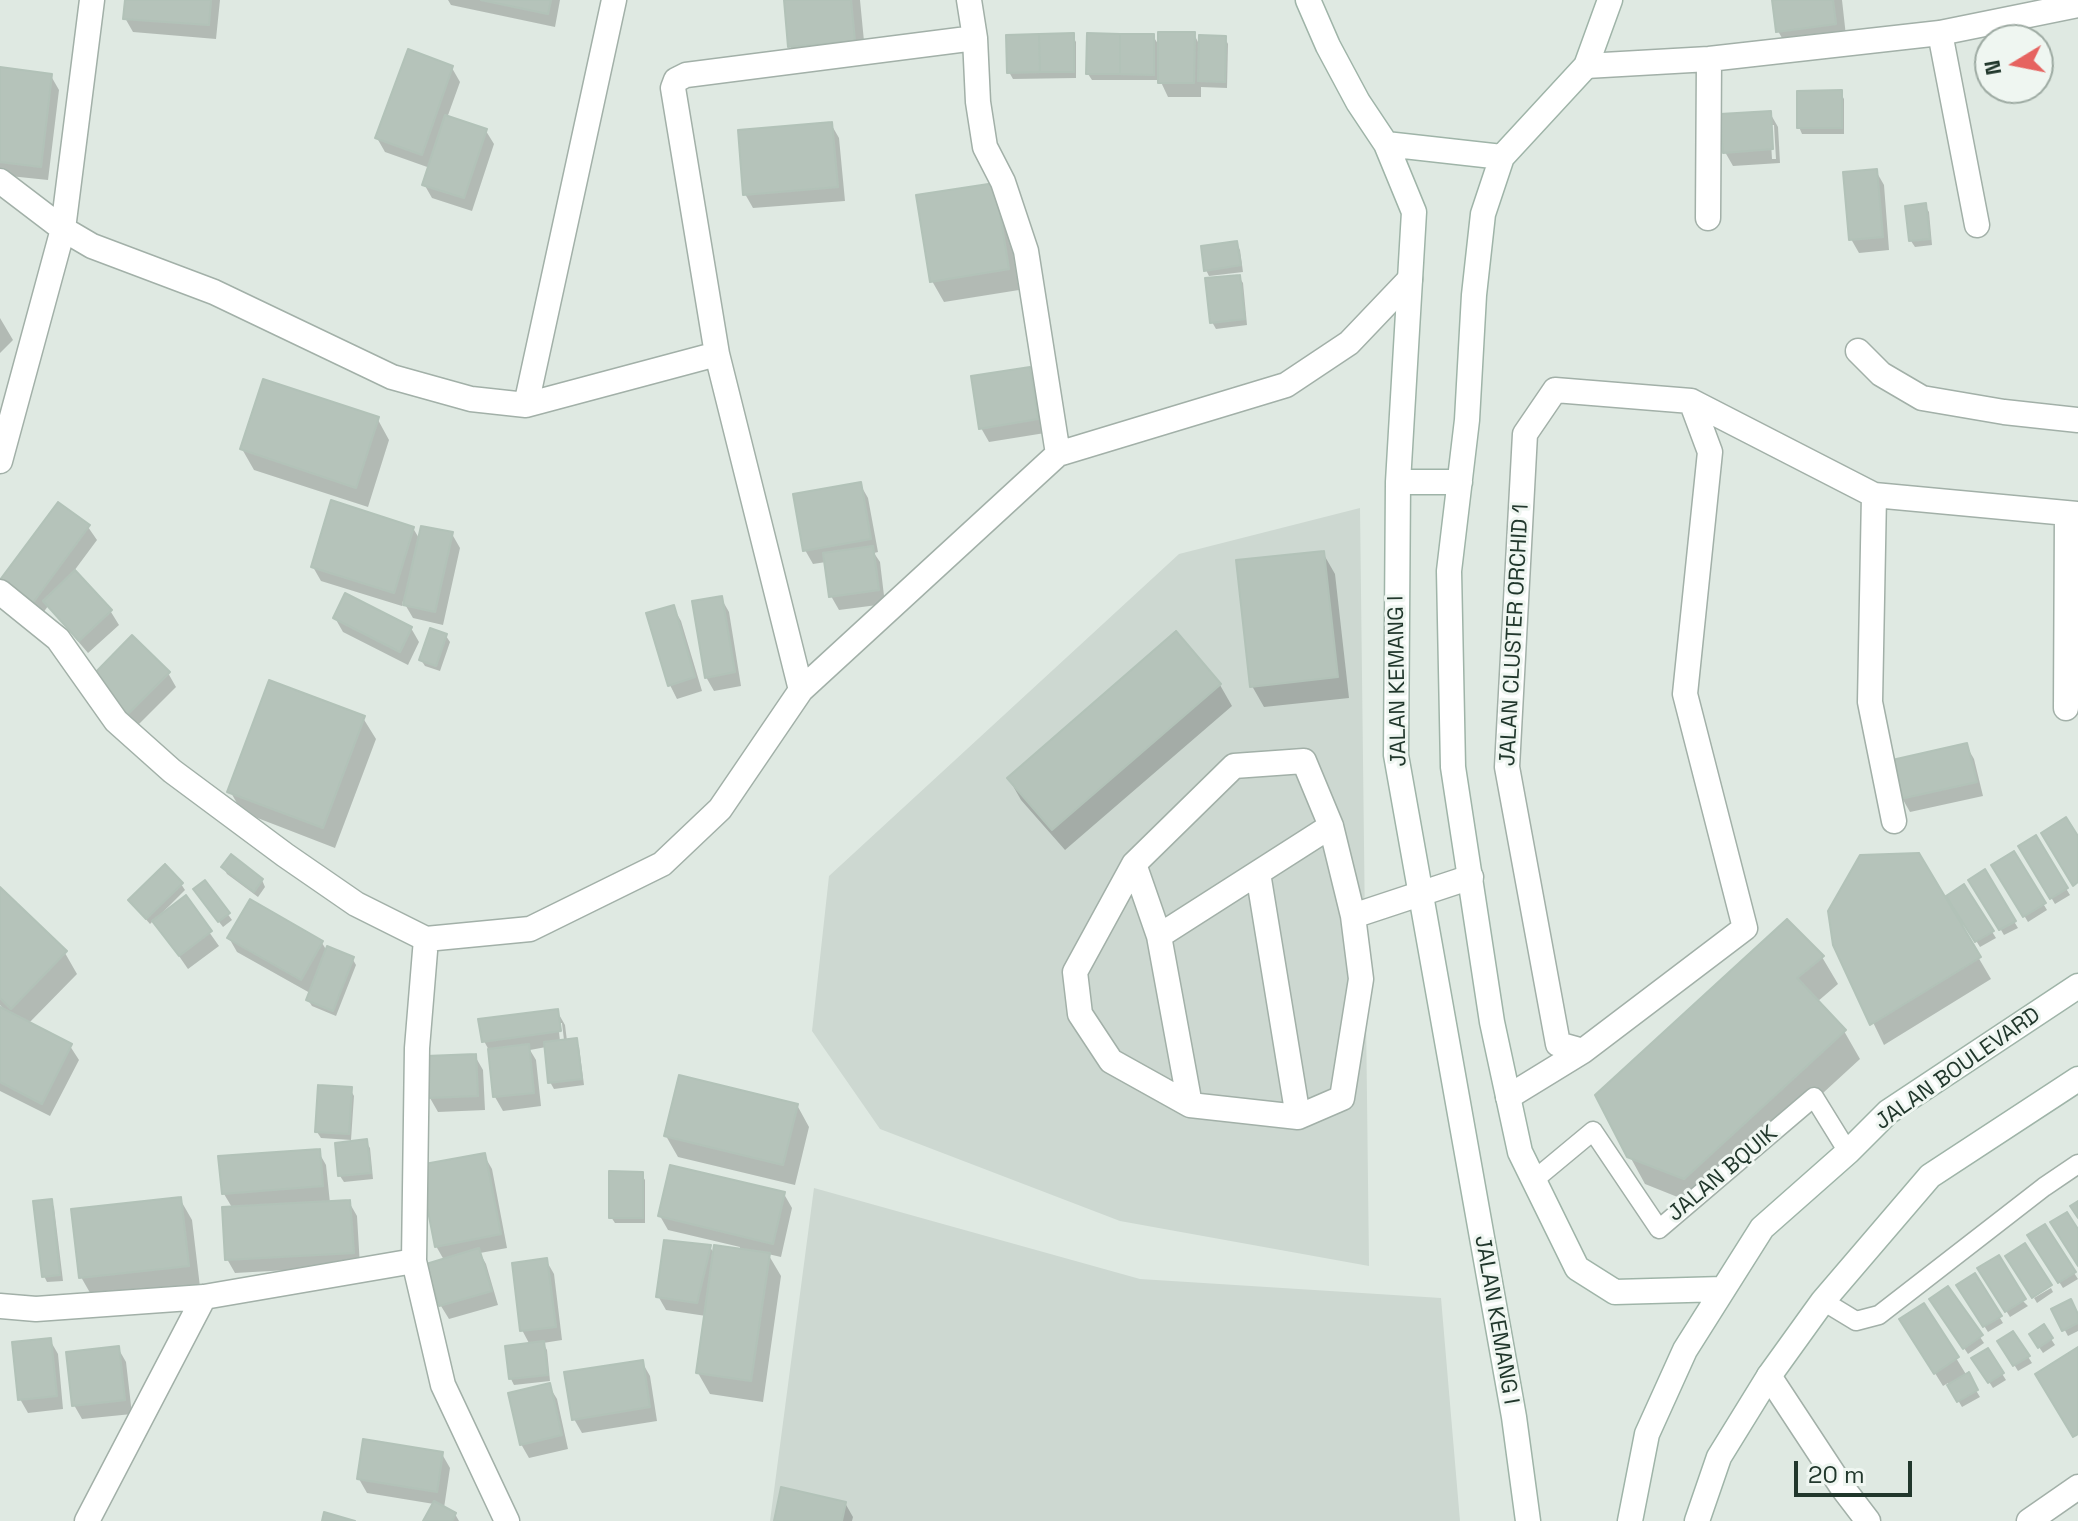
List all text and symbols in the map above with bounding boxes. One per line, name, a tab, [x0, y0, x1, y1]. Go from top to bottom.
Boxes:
north arrow	[1974, 24, 2054, 104]
text: N	[1977, 58, 2007, 78]
street label: JALAN CLUSTER ORCHID 1	[1495, 503, 1535, 767]
street label: JALAN KEMANG I	[1383, 595, 1413, 767]
street label: JALAN BOULEVARD	[1870, 1002, 2046, 1136]
street label: JALAN BQUIK	[1663, 1120, 1783, 1228]
street label: JALAN KEMANG I	[1468, 1233, 1524, 1407]
scale bar	[1798, 1445, 1916, 1495]
text: 20 m	[1808, 1459, 1865, 1490]

